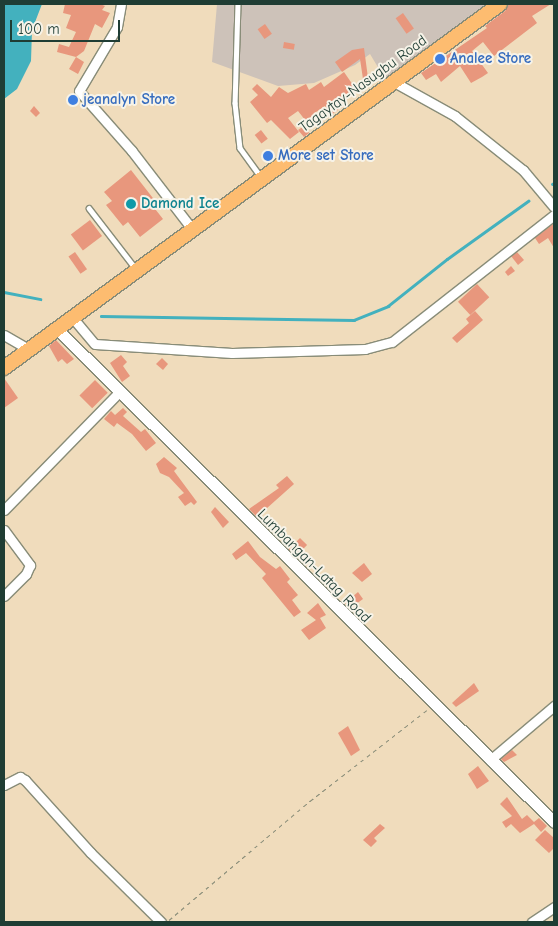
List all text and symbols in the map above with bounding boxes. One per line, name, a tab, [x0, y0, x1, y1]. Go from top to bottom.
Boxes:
scale bar	[12, 10, 122, 42]
text: 100 m	[18, 20, 60, 38]
street label: Tagaytay-Nasugbu Road	[296, 32, 430, 136]
place label: Analee Store	[450, 50, 531, 68]
marker: Analee Store	[434, 53, 446, 65]
place label: jeanalyn Store	[83, 91, 175, 109]
marker: jeanalyn Store	[67, 94, 79, 106]
place label: More set Store	[278, 147, 374, 165]
marker: More set Store	[262, 150, 274, 162]
place label: Damond Ice	[141, 195, 219, 213]
marker: Damond Ice	[125, 198, 137, 210]
street label: Lumbangan-Latag Road	[253, 505, 375, 627]

